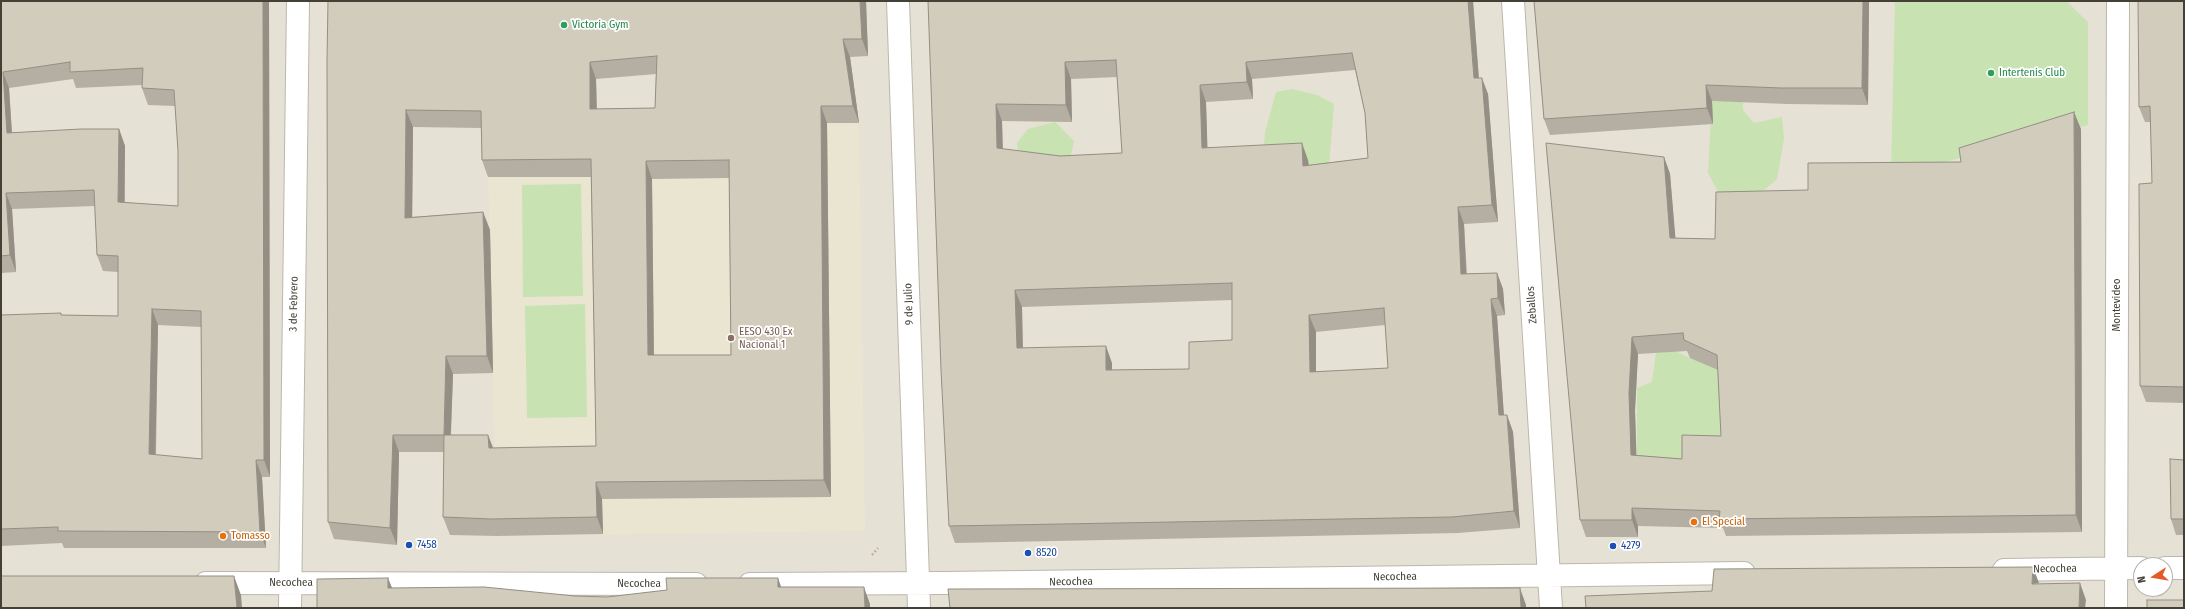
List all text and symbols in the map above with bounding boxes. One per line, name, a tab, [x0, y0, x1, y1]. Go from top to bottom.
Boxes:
place label: Victoria Gym	[572, 18, 629, 32]
marker: Victoria Gym	[559, 20, 569, 30]
place label: Intertenis Club	[1999, 66, 2065, 80]
marker: Intertenis Club	[1986, 68, 1996, 78]
street label: 3 de Febrero	[287, 276, 301, 332]
street label: Montevideo	[2110, 278, 2124, 332]
street label: 9 de Julio	[902, 283, 916, 325]
street label: Zeballos	[1524, 286, 1540, 324]
place label: EESO 430 Ex Nacional 1	[739, 325, 793, 351]
marker: EESO 430 Ex Nacional 1	[726, 333, 736, 343]
place label: El Special	[1702, 515, 1745, 529]
marker: El Special	[1689, 517, 1699, 527]
place label: Tomasso	[231, 529, 270, 543]
marker: Tomasso	[218, 531, 228, 541]
place label: 7458	[417, 538, 437, 552]
place label: 4279	[1621, 539, 1641, 553]
marker: 7458	[404, 540, 414, 550]
marker: 4279	[1608, 541, 1618, 551]
place label: 8520	[1036, 546, 1057, 560]
marker: 8520	[1023, 548, 1033, 558]
north arrow	[2133, 557, 2173, 597]
street label: Necochea	[2033, 562, 2077, 576]
street label: Necochea	[1373, 570, 1417, 584]
street label: Necochea	[1049, 575, 1093, 589]
text: N	[2135, 575, 2149, 584]
street label: Necochea	[269, 576, 313, 590]
street label: Necochea	[617, 577, 661, 591]

